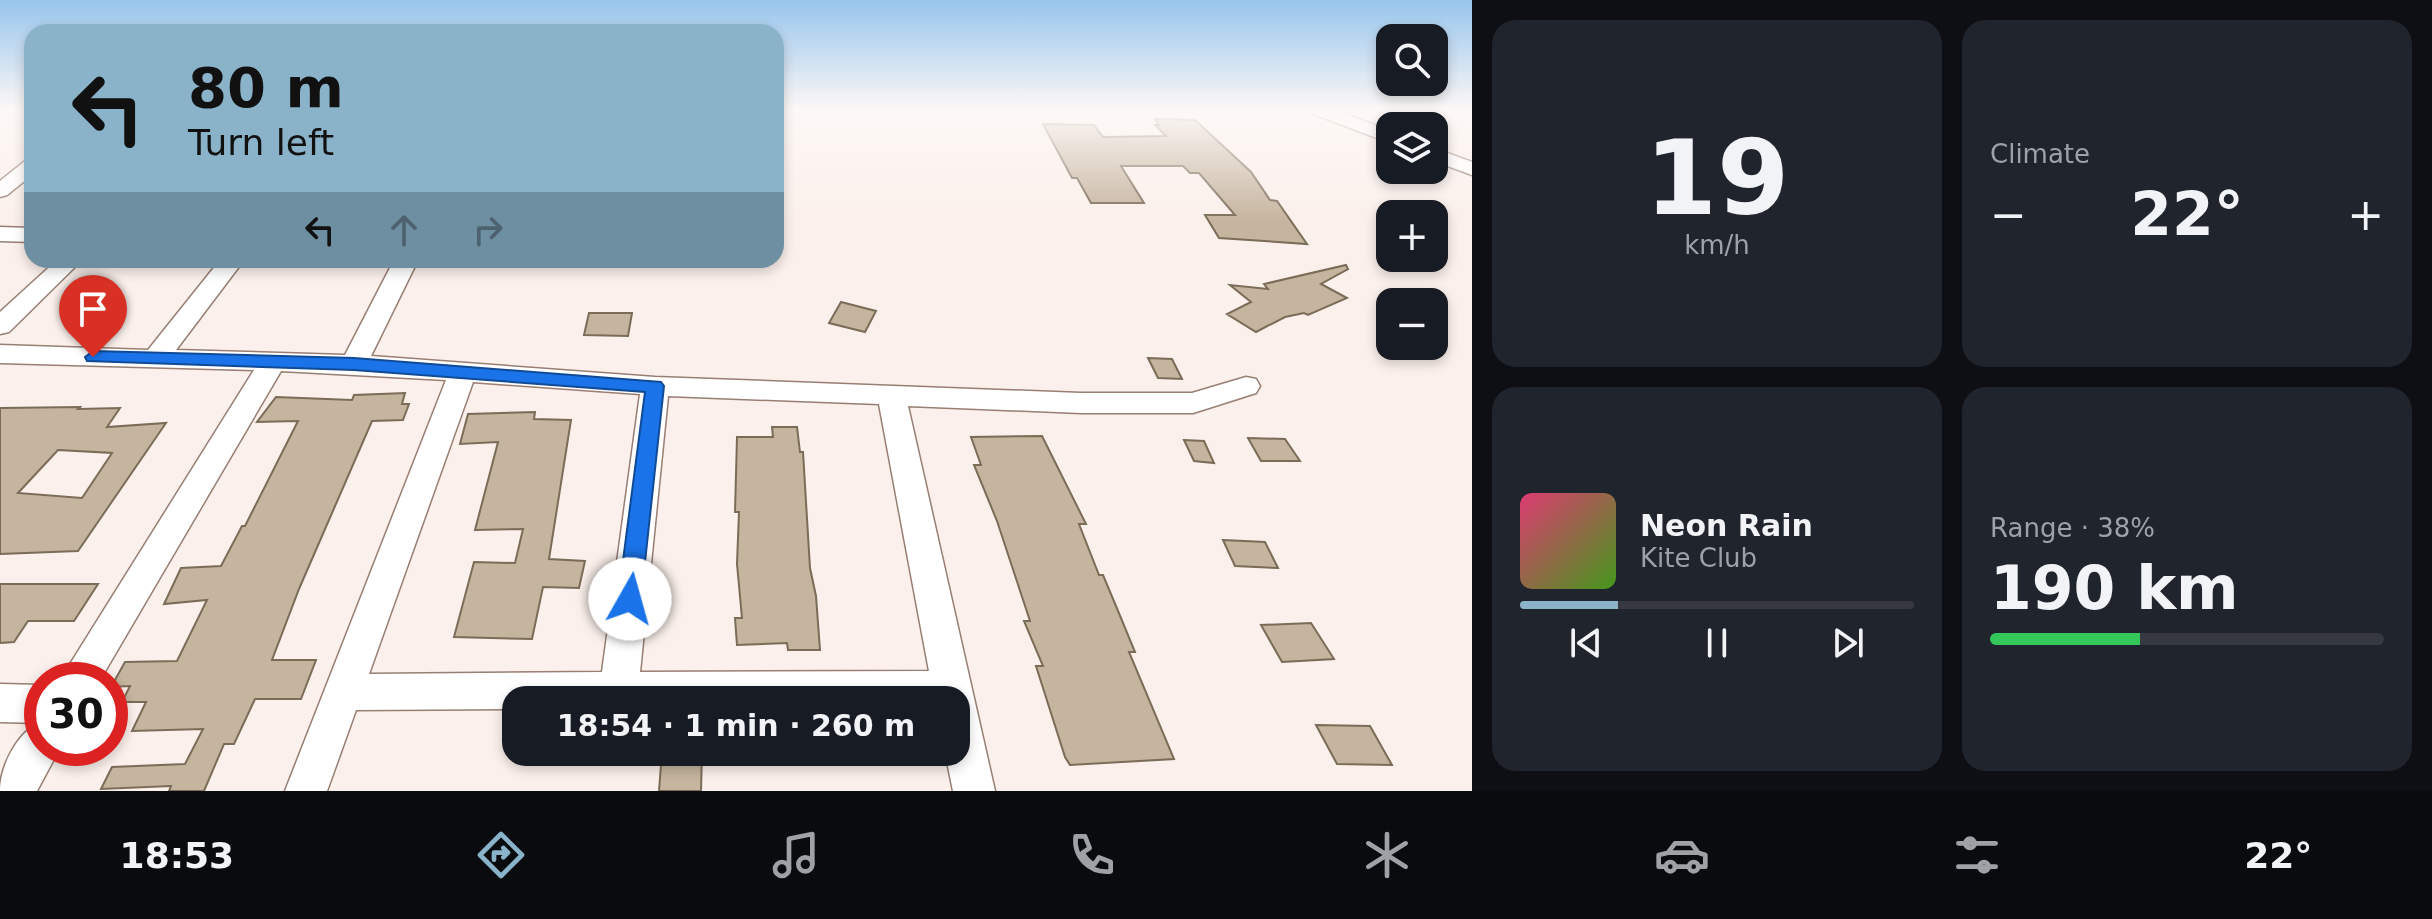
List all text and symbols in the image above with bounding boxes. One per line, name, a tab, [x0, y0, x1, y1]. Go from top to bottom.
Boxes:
map controls	[1376, 24, 1448, 360]
button: search	[1376, 24, 1448, 96]
text: 80 m	[188, 55, 344, 120]
icon: left	[56, 56, 160, 160]
button: layers	[1376, 112, 1448, 184]
text: 19	[1645, 117, 1789, 239]
text: Turn left	[188, 122, 334, 163]
text: Climate	[1990, 139, 2090, 169]
text: 22°	[2130, 179, 2244, 249]
text: −	[1990, 189, 2027, 240]
text: +	[2347, 189, 2384, 240]
button: +	[1376, 200, 1448, 272]
icon: left	[298, 208, 342, 252]
icon: ahead	[382, 208, 426, 252]
icon: right	[466, 208, 510, 252]
text: km/h	[1684, 230, 1750, 260]
pin	[59, 275, 127, 357]
icon: arrive	[71, 287, 115, 331]
button: −	[1376, 288, 1448, 360]
text: Neon Rain	[1640, 508, 1813, 543]
text: Range · 38%	[1990, 513, 2155, 543]
text: Kite Club	[1640, 543, 1757, 573]
text: 190 km	[1990, 553, 2239, 623]
position arrow	[588, 557, 672, 641]
icon: previous	[1564, 621, 1608, 665]
icon: pause	[1695, 621, 1739, 665]
icon: next	[1826, 621, 1870, 665]
speed limit sign: 30	[24, 662, 128, 766]
text: 18:54 · 1 min · 260 m	[557, 708, 915, 743]
icon: directions	[473, 827, 529, 883]
icon: music	[768, 827, 824, 883]
icon: phone	[1064, 827, 1120, 883]
icon: climate	[1359, 827, 1415, 883]
icon: car	[1654, 827, 1710, 883]
icon: filters	[1949, 827, 2005, 883]
text: 18:53	[120, 835, 234, 876]
text: 22°	[2244, 835, 2312, 876]

